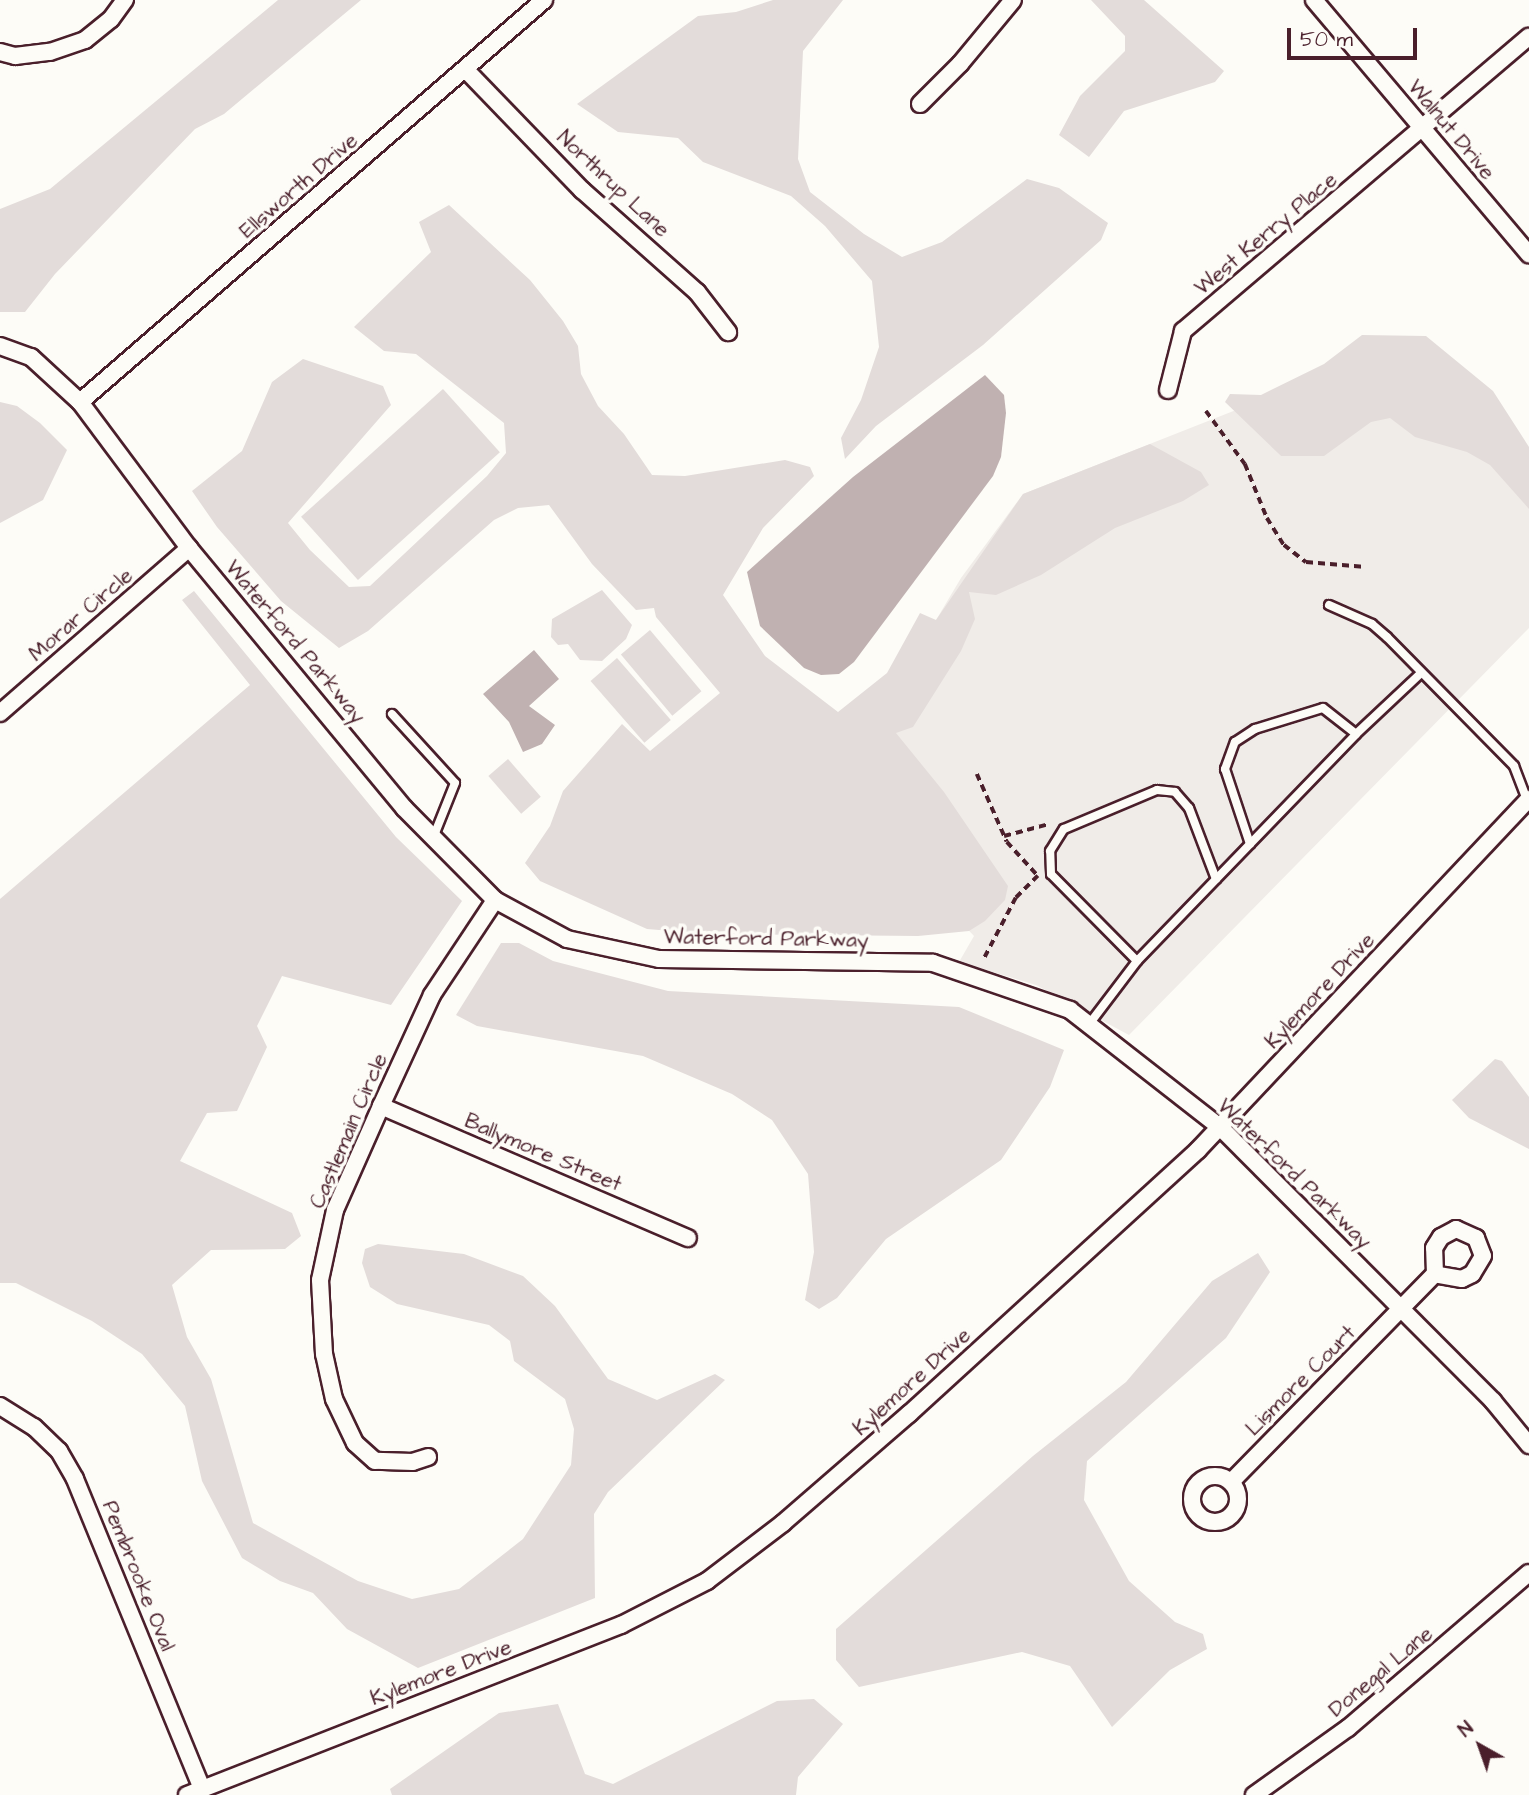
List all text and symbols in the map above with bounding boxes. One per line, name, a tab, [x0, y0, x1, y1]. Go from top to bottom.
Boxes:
scale bar	[1291, 14, 1420, 58]
text: 50 m	[1300, 25, 1353, 54]
street label: Walnut Drive	[1402, 75, 1500, 185]
street label: Northrup Lane	[551, 125, 675, 243]
street label: Ellsworth Drive	[235, 128, 363, 244]
street label: West Kerry Place	[1190, 167, 1342, 301]
street label: Waterford Parkway	[220, 556, 370, 728]
street label: Morar Circle	[24, 563, 138, 667]
street label: Waterford Parkway	[663, 925, 869, 953]
street label: Kylemore Drive	[1260, 928, 1380, 1054]
street label: Castlemain Circle	[305, 1050, 393, 1212]
street label: Waterford Parkway	[1212, 1094, 1376, 1254]
street label: Ballymore Street	[461, 1109, 625, 1197]
street label: Lismore Court	[1241, 1321, 1361, 1441]
street label: Kylemore Drive	[848, 1323, 976, 1441]
street label: Pembrooke Oval	[96, 1497, 180, 1655]
street label: Donegal Lane	[1324, 1621, 1438, 1723]
street label: Kylemore Drive	[367, 1635, 515, 1711]
north arrow	[1445, 1711, 1515, 1781]
text: N	[1453, 1715, 1479, 1744]

